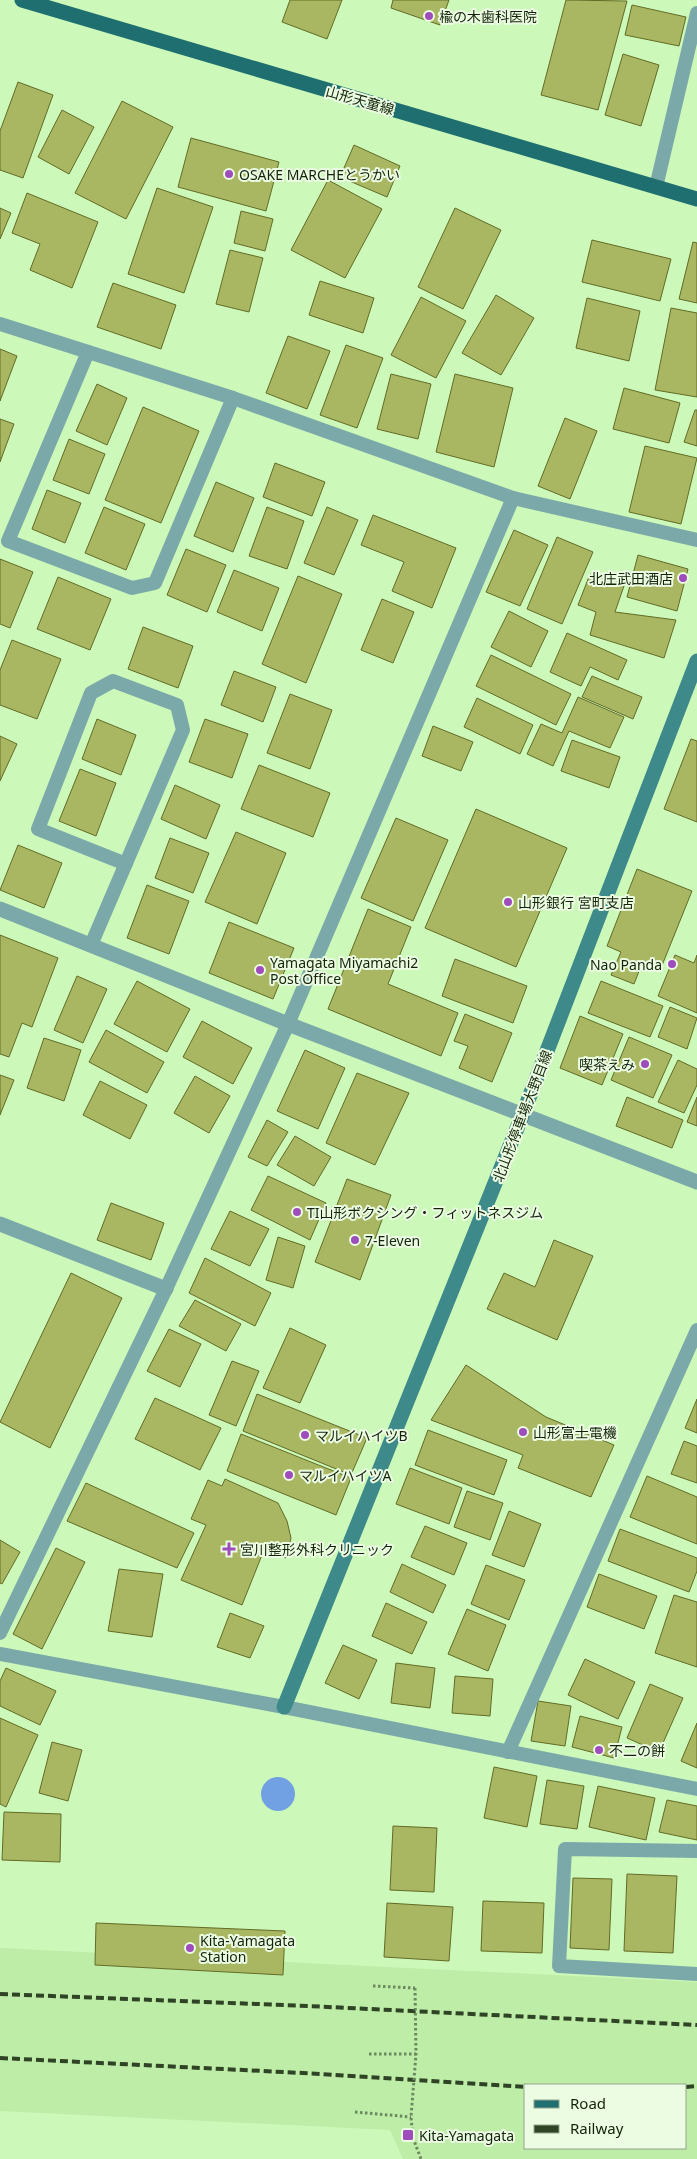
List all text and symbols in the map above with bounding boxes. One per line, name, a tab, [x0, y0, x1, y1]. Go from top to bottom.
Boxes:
place label: 楡の木歯科医院	[439, 7, 537, 26]
marker: 楡の木歯科医院	[423, 10, 435, 22]
street label: 山形天童線	[324, 81, 396, 119]
place label: OSAKE MARCHEとうかい	[239, 165, 400, 184]
marker: OSAKE MARCHEとうかい	[223, 168, 235, 180]
place label: 北庄武田酒店	[589, 569, 673, 588]
marker: 北庄武田酒店	[677, 572, 689, 584]
place label: 山形銀行 宮町支店	[518, 893, 634, 912]
marker: 山形銀行 宮町支店	[502, 896, 514, 908]
place label: Yamagata Miyamachi2 Post Office	[270, 953, 418, 988]
place label: Nao Panda	[590, 955, 662, 974]
marker: Nao Panda	[666, 958, 678, 970]
marker: Yamagata Miyamachi2 Post Office	[254, 964, 266, 976]
street label: 北山形停車場大野目線	[488, 1047, 556, 1185]
place label: 喫茶えみ	[579, 1055, 635, 1074]
marker: 喫茶えみ	[639, 1058, 651, 1070]
place label: TI山形ボクシング・フィットネスジム	[307, 1203, 543, 1222]
marker: TI山形ボクシング・フィットネスジム	[291, 1206, 303, 1218]
place label: 7-Eleven	[365, 1231, 420, 1250]
marker: 7-Eleven	[349, 1234, 361, 1246]
place label: 山形富士電機	[533, 1423, 617, 1442]
place label: マルイハイツB	[315, 1426, 408, 1445]
marker: 山形富士電機	[517, 1426, 529, 1438]
marker: マルイハイツB	[299, 1429, 311, 1441]
place label: マルイハイツA	[299, 1466, 391, 1485]
marker: マルイハイツA	[283, 1469, 295, 1481]
place label: 宮川整形外科クリニック	[240, 1540, 394, 1559]
marker: 宮川整形外科クリニック	[222, 1542, 236, 1556]
place label: 不二の餅	[609, 1741, 665, 1760]
marker: 不二の餅	[593, 1744, 605, 1756]
place label: Kita-Yamagata Station	[200, 1931, 295, 1966]
marker: Kita-Yamagata Station	[184, 1942, 196, 1954]
legend	[524, 2084, 687, 2149]
text: Road	[570, 2093, 606, 2113]
text: Railway	[570, 2118, 624, 2138]
place label: Kita-Yamagata	[419, 2126, 514, 2145]
marker: Kita-Yamagata	[401, 2128, 415, 2142]

